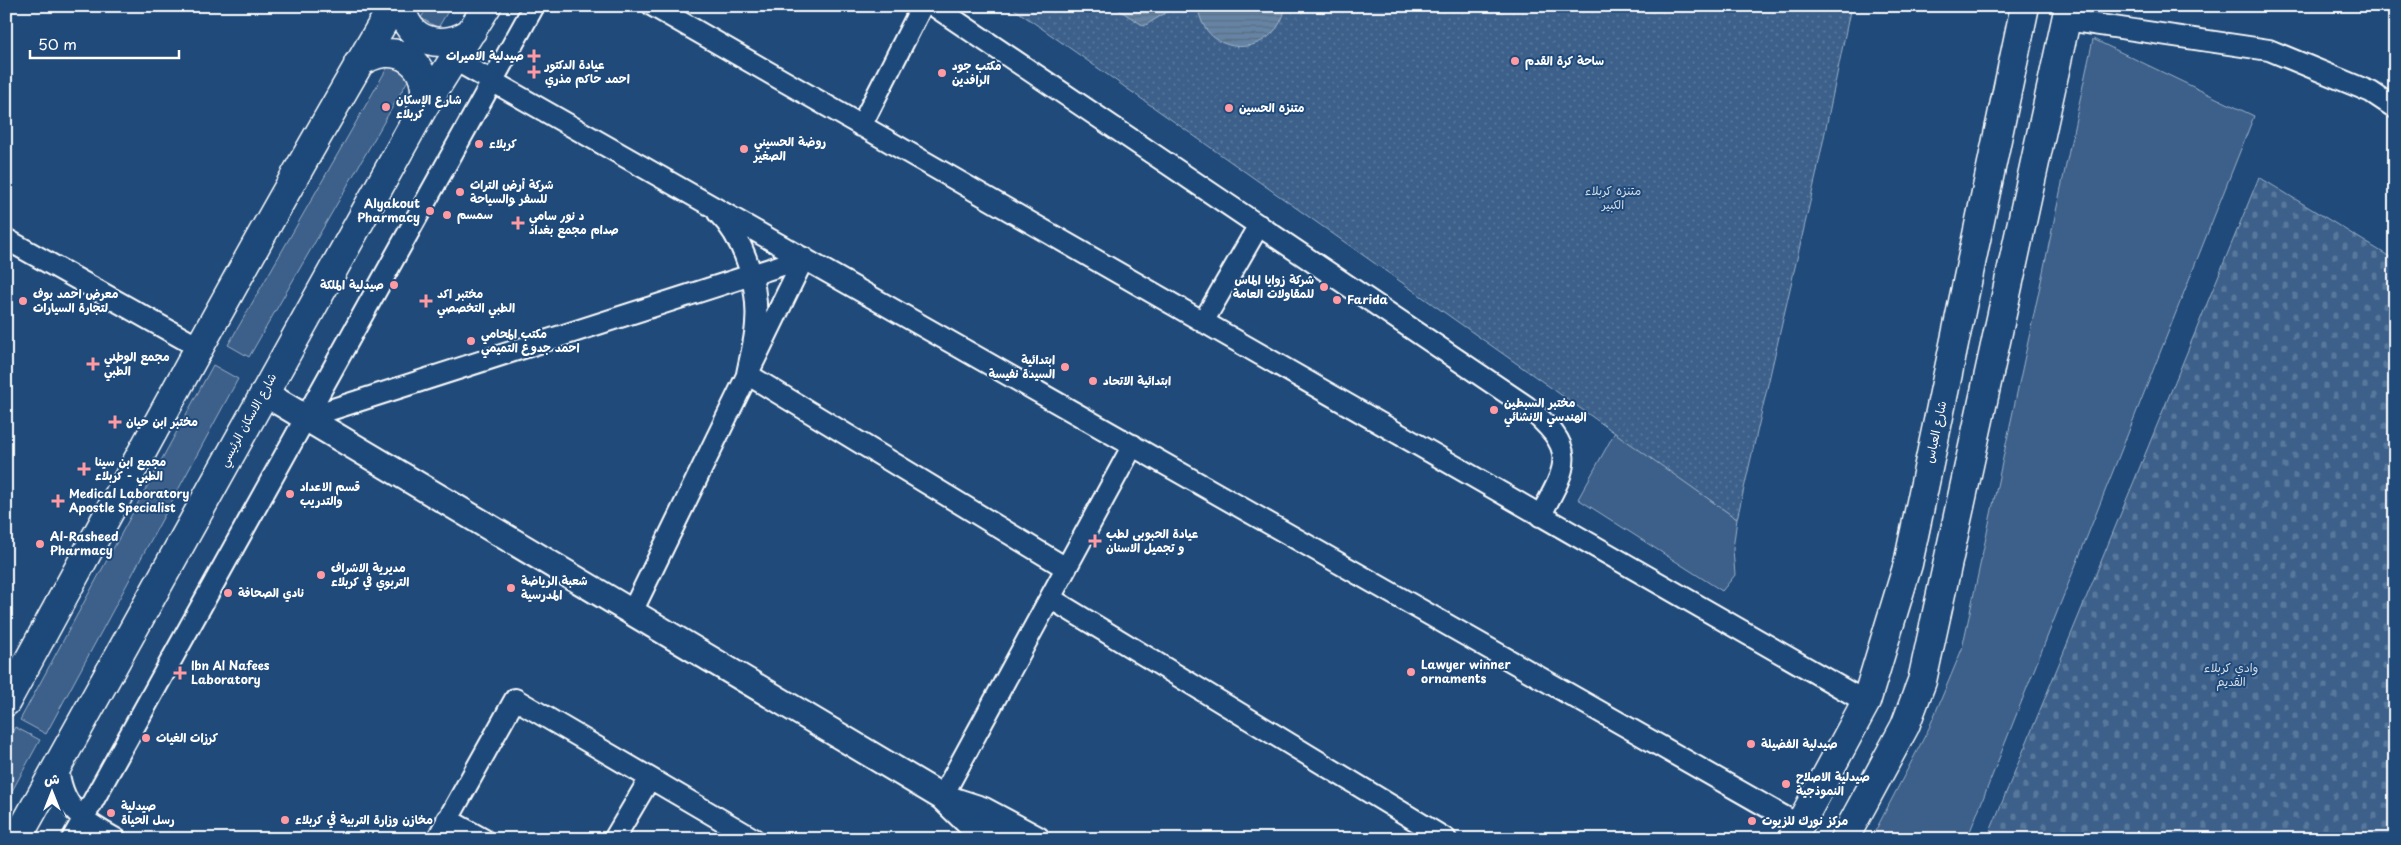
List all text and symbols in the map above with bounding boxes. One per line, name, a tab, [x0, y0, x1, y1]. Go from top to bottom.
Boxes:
scale bar	[30, 28, 179, 60]
text: 50 m	[38, 32, 77, 55]
place label: صيدلية الاميرات	[446, 46, 524, 64]
marker: صيدلية الاميرات	[528, 50, 540, 62]
place label: ساحة كرة القدم	[1525, 51, 1604, 70]
place label: عيادة الدكتور احمد حاكم مذري	[544, 55, 630, 88]
marker: ساحة كرة القدم	[1509, 55, 1521, 67]
place label: مكتب جود الرافدين	[952, 56, 1002, 88]
marker: عيادة الدكتور احمد حاكم مذري	[527, 65, 541, 79]
marker: مكتب جود الرافدين	[936, 67, 948, 79]
place label: شارع الإسكان كربلاء	[396, 90, 461, 122]
place label: متنزه الحسين	[1239, 98, 1305, 116]
marker: شارع الإسكان كربلاء	[380, 101, 392, 113]
marker: متنزه الحسين	[1223, 102, 1235, 114]
place label: روضة الحسيني الصغير	[753, 132, 827, 164]
place label: كربلاء	[489, 134, 518, 152]
marker: كربلاء	[473, 138, 485, 150]
marker: روضة الحسيني الصغير	[738, 143, 750, 155]
place label: شركة أرض التراث للسفر والسياحة	[470, 175, 554, 207]
park label: متنزه كربلاء الكبير	[1585, 181, 1641, 213]
marker: شركة أرض التراث للسفر والسياحة	[454, 186, 466, 198]
place label: Alyakout Pharmacy	[357, 194, 420, 226]
marker: Alyakout Pharmacy	[424, 205, 436, 217]
place label: سمسم	[457, 205, 493, 224]
place label: د نور سامي صدام مجمع بغداد	[529, 206, 619, 239]
marker: سمسم	[441, 209, 453, 221]
marker: د نور سامي صدام مجمع بغداد	[511, 216, 525, 230]
place label: شركة زوايا الماس للمقاولات العامة	[1233, 270, 1314, 302]
place label: صيدلية الملكة	[320, 275, 384, 293]
marker: صيدلية الملكة	[388, 279, 400, 291]
marker: شركة زوايا الماس للمقاولات العامة	[1318, 281, 1330, 293]
place label: معرض احمد بوف لتجارة السيارات	[33, 284, 118, 316]
place label: مختبر اكد الطبي التخصصي	[437, 284, 515, 319]
place label: Farida	[1347, 290, 1389, 308]
marker: مختبر اكد الطبي التخصصي	[419, 294, 433, 308]
marker: Farida	[1331, 294, 1343, 306]
marker: معرض احمد بوف لتجارة السيارات	[17, 295, 29, 307]
place label: مكتب المحامي احمد جدوع التميمي	[481, 324, 580, 359]
marker: مكتب المحامي احمد جدوع التميمي	[465, 335, 477, 347]
place label: مجمع الوطني الطبي	[104, 347, 170, 382]
place label: ابتدائية السيدة نفيسة	[988, 350, 1055, 382]
marker: مجمع الوطني الطبي	[86, 357, 100, 371]
marker: ابتدائية السيدة نفيسة	[1059, 361, 1071, 373]
street label: شارع الاسكان الرئيسي	[214, 369, 283, 471]
place label: ابتدائية الاتحاد	[1103, 371, 1171, 389]
marker: ابتدائية الاتحاد	[1087, 375, 1099, 387]
place label: مختبر السبطين الهندسي الانشائي	[1504, 393, 1587, 428]
street label: شارع العباس	[1920, 399, 1951, 465]
marker: مختبر السبطين الهندسي الانشائي	[1488, 404, 1500, 416]
place label: مختبر ابن حيان	[126, 412, 198, 430]
marker: مختبر ابن حيان	[108, 415, 122, 429]
place label: مجمع ابن سينا الطبي - كربلاء	[95, 452, 166, 487]
marker: مجمع ابن سينا الطبي - كربلاء	[77, 462, 91, 476]
place label: قسم الاعداد والتدريب	[300, 477, 360, 509]
place label: Medical Laboratory Apostle Specialist	[69, 484, 189, 516]
marker: قسم الاعداد والتدريب	[284, 488, 296, 500]
marker: Medical Laboratory Apostle Specialist	[51, 494, 65, 508]
place label: عيادة الحبوبي لطب و تجميل الاسنان	[1106, 524, 1199, 556]
place label: Al-Rasheed Pharmacy	[50, 527, 119, 559]
marker: عيادة الحبوبي لطب و تجميل الاسنان	[1088, 534, 1102, 548]
marker: Al-Rasheed Pharmacy	[34, 538, 46, 550]
place label: مديرية الاشراف التربوي في كربلاء	[331, 558, 409, 591]
marker: مديرية الاشراف التربوي في كربلاء	[315, 569, 327, 581]
place label: شعبة الرياضة المدرسية	[521, 571, 588, 603]
marker: شعبة الرياضة المدرسية	[505, 582, 517, 594]
place label: نادي الصحافة	[238, 583, 304, 602]
marker: نادي الصحافة	[222, 587, 234, 599]
place label: Lawyer winner ornaments	[1421, 655, 1512, 687]
place label: Ibn Al Nafees Laboratory	[191, 656, 270, 688]
park label: وادي كربلاء القديم	[2204, 658, 2258, 691]
marker: Ibn Al Nafees Laboratory	[173, 666, 187, 680]
marker: Lawyer winner ornaments	[1405, 666, 1417, 678]
place label: كرزات الغياث	[156, 728, 219, 746]
marker: كرزات الغياث	[140, 732, 152, 744]
place label: صيدلية الفضيلة	[1761, 734, 1838, 752]
marker: صيدلية الفضيلة	[1745, 738, 1757, 750]
place label: صيدلية الاصلاح النموذجية	[1796, 767, 1870, 799]
north arrow	[28, 768, 78, 818]
text: ش	[44, 768, 60, 789]
marker: صيدلية الاصلاح النموذجية	[1780, 778, 1792, 790]
place label: صيدلية رسل الحياة	[121, 796, 175, 828]
marker: صيدلية رسل الحياة	[105, 807, 117, 819]
place label: مخازن وزارة التربية في كربلاء	[295, 810, 433, 829]
place label: مركز نورك للزيوت	[1762, 811, 1848, 829]
marker: مخازن وزارة التربية في كربلاء	[279, 814, 291, 826]
marker: مركز نورك للزيوت	[1746, 815, 1758, 827]

